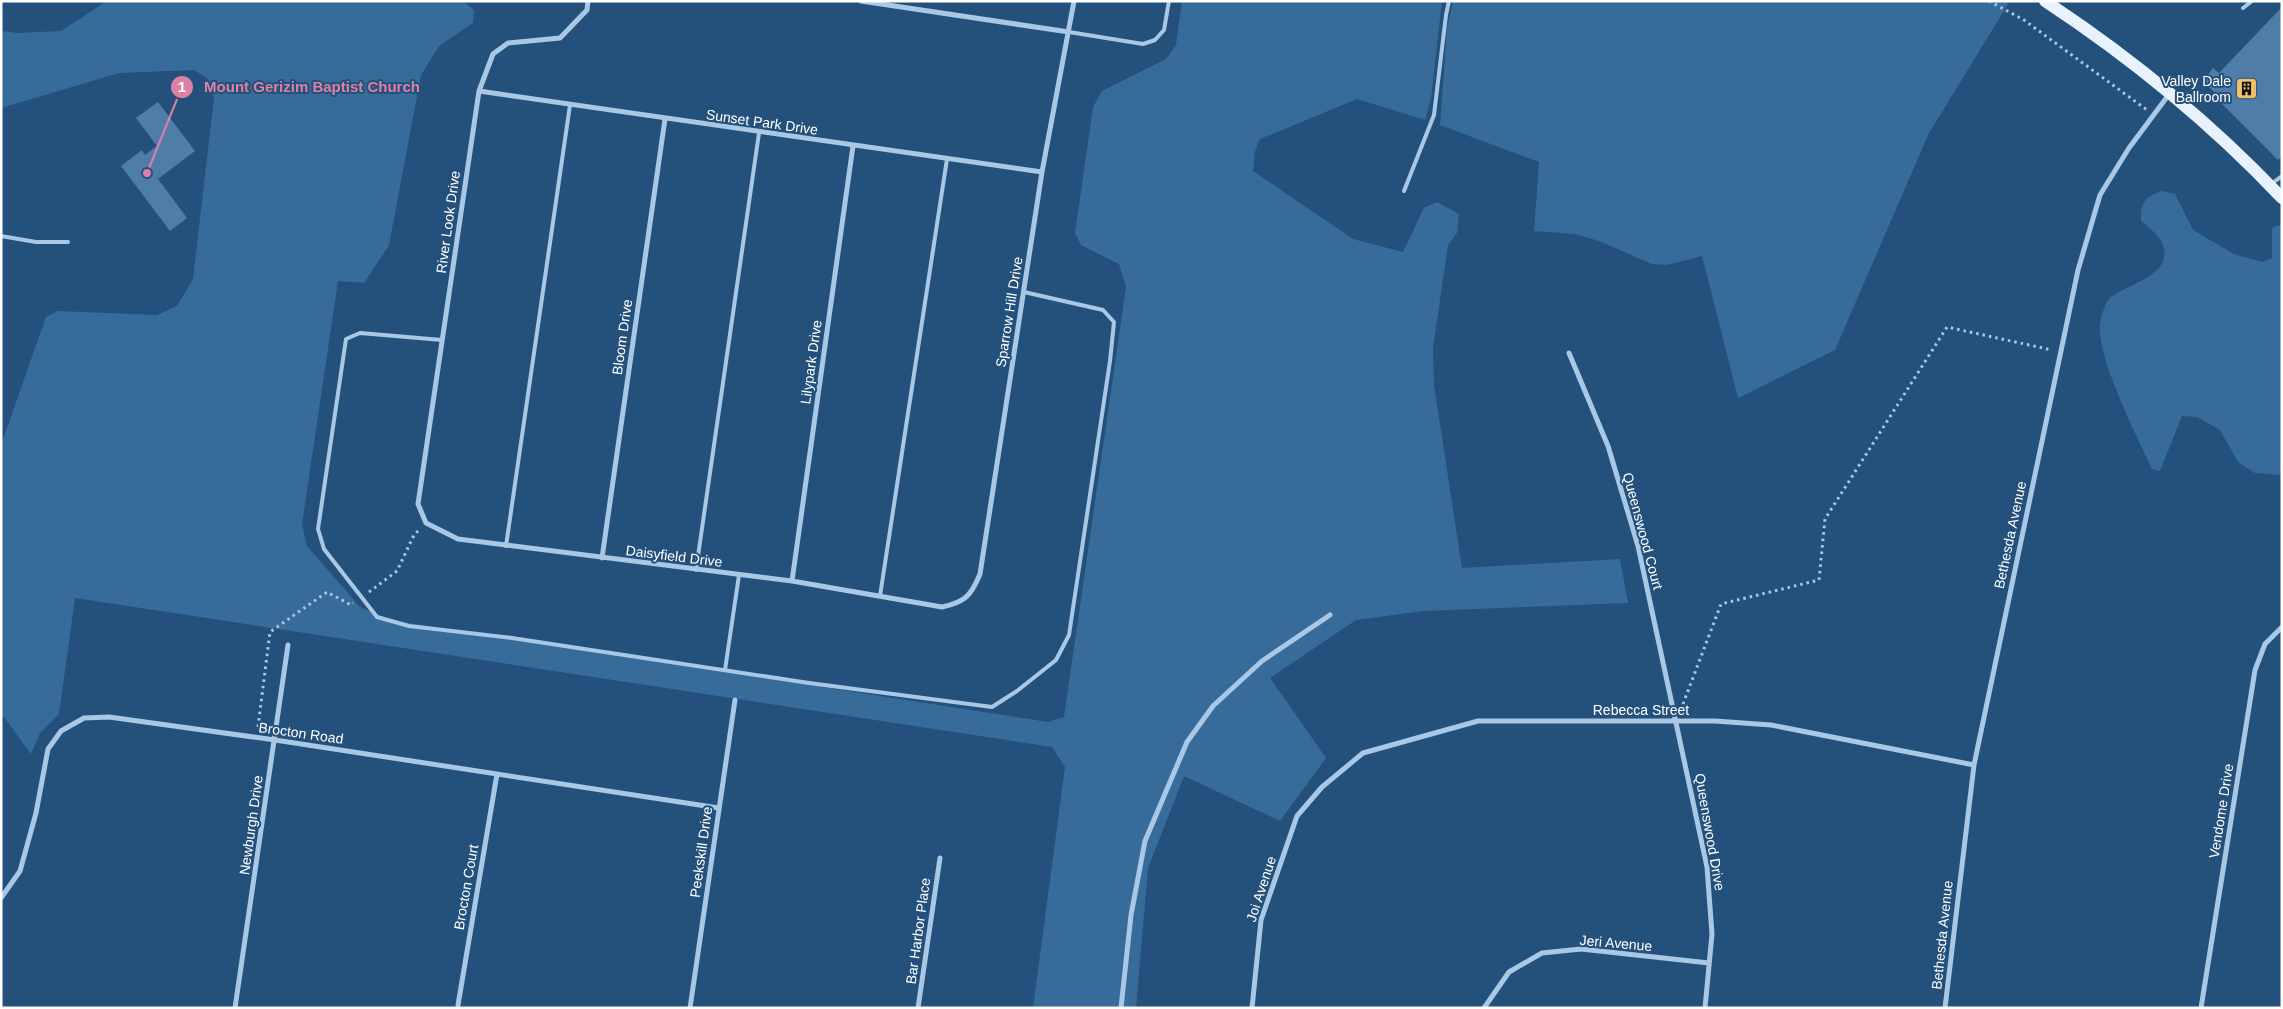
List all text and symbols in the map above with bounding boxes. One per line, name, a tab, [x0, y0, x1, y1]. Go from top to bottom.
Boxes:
callout: Mount Gerizim Baptist Church	[169, 72, 430, 102]
place label: Valley Dale Ballroom	[2161, 73, 2231, 105]
building icon: Valley Dale Ballroom	[2235, 77, 2259, 101]
text: 1	[178, 78, 186, 95]
text: Mount Gerizim Baptist Church	[204, 78, 420, 95]
street label: Sunset Park Drive	[705, 106, 819, 138]
street label: River Look Drive	[433, 169, 463, 274]
street label: Sparrow Hill Drive	[992, 255, 1026, 369]
street label: Bloom Drive	[609, 298, 635, 376]
street label: Lilypark Drive	[797, 319, 825, 405]
street label: Queenswood Court	[1620, 471, 1666, 591]
street label: Bethesda Avenue	[1991, 480, 2029, 590]
street label: Daisyfield Drive	[625, 542, 723, 570]
street label: Rebecca Street	[1593, 702, 1689, 718]
street label: Brocton Road	[257, 719, 345, 747]
street label: Vendome Drive	[2206, 762, 2236, 860]
street label: Queenswood Drive	[1692, 772, 1728, 892]
street label: Newburgh Drive	[236, 774, 266, 876]
street label: Peekskill Drive	[687, 805, 715, 899]
street label: Brocton Court	[451, 843, 481, 931]
street label: Joi Avenue	[1243, 854, 1279, 924]
street label: Bar Harbor Place	[903, 877, 933, 985]
street label: Bethesda Avenue	[1928, 880, 1956, 990]
street label: Jeri Avenue	[1579, 932, 1653, 954]

